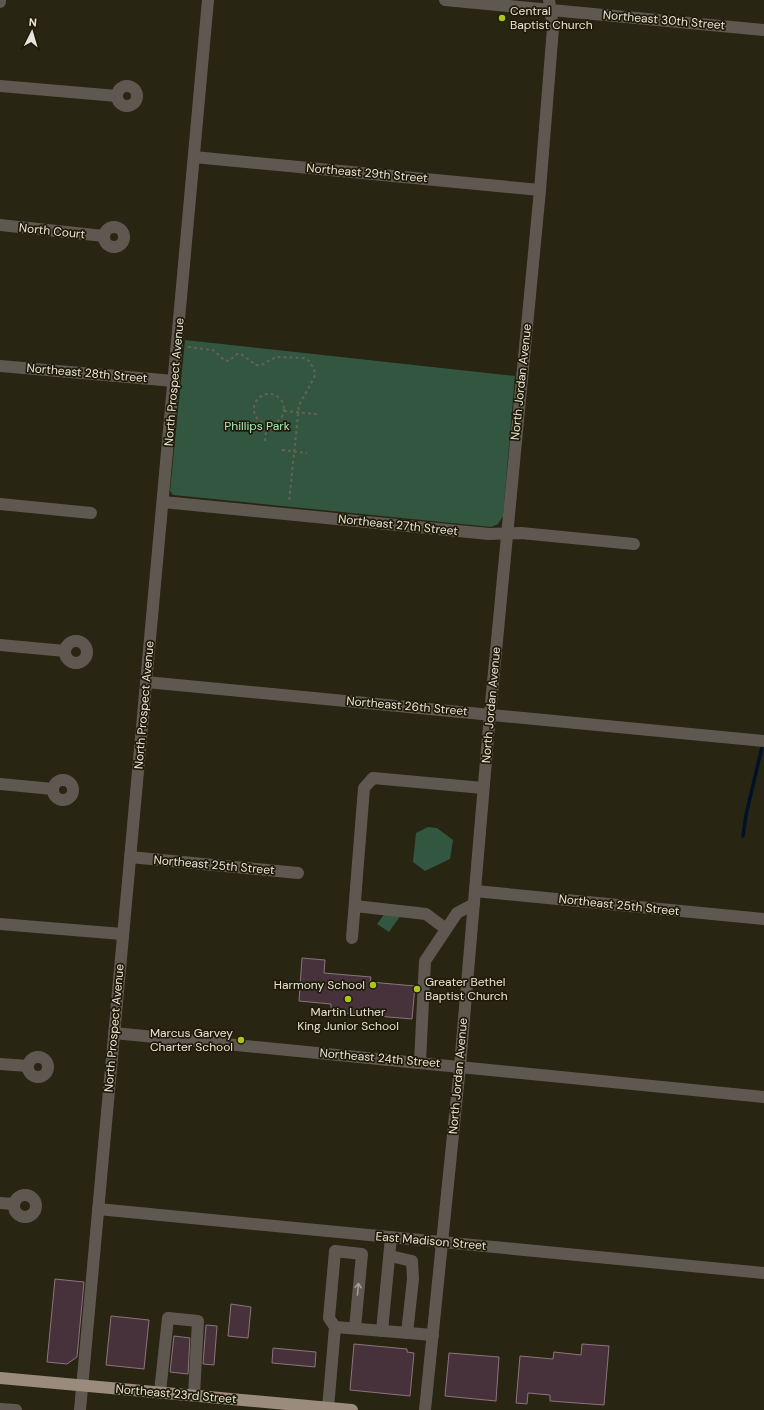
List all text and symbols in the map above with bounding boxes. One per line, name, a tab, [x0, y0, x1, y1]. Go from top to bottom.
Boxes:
place label: Central Baptist Church	[510, 3, 593, 33]
street label: Northeast 30th Street	[602, 7, 726, 33]
north arrow	[12, 12, 52, 52]
marker: Central Baptist Church	[497, 13, 507, 23]
text: N	[28, 15, 37, 29]
street label: Northeast 29th Street	[306, 160, 429, 186]
street label: North Court	[18, 220, 86, 242]
street label: North Prospect Avenue	[160, 317, 188, 447]
street label: North Jordan Avenue	[507, 323, 535, 441]
street label: Northeast 28th Street	[26, 360, 148, 386]
park label: Phillips Park	[224, 418, 290, 434]
street label: Northeast 27th Street	[337, 511, 459, 539]
street label: North Prospect Avenue	[130, 640, 158, 770]
street label: North Jordan Avenue	[478, 646, 504, 764]
street label: Northeast 26th Street	[346, 693, 469, 719]
street label: Northeast 25th Street	[153, 852, 275, 878]
street label: Northeast 25th Street	[558, 891, 681, 919]
street label: North Prospect Avenue	[100, 963, 128, 1093]
place label: Greater Bethel Baptist Church	[425, 974, 508, 1004]
place label: Harmony School	[274, 977, 365, 993]
marker: Harmony School	[368, 980, 378, 990]
marker: Greater Bethel Baptist Church	[412, 984, 422, 994]
marker: Martin Luther King Junior School	[343, 994, 353, 1004]
place label: Martin Luther King Junior School	[297, 1004, 399, 1034]
street label: North Jordan Avenue	[445, 1017, 471, 1135]
place label: Marcus Garvey Charter School	[150, 1025, 233, 1055]
marker: Marcus Garvey Charter School	[236, 1035, 246, 1045]
street label: Northeast 24th Street	[319, 1045, 441, 1071]
street label: East Madison Street	[375, 1228, 487, 1254]
one-way arrow	[355, 1283, 362, 1296]
street label: Northeast 23rd Street	[115, 1381, 237, 1407]

